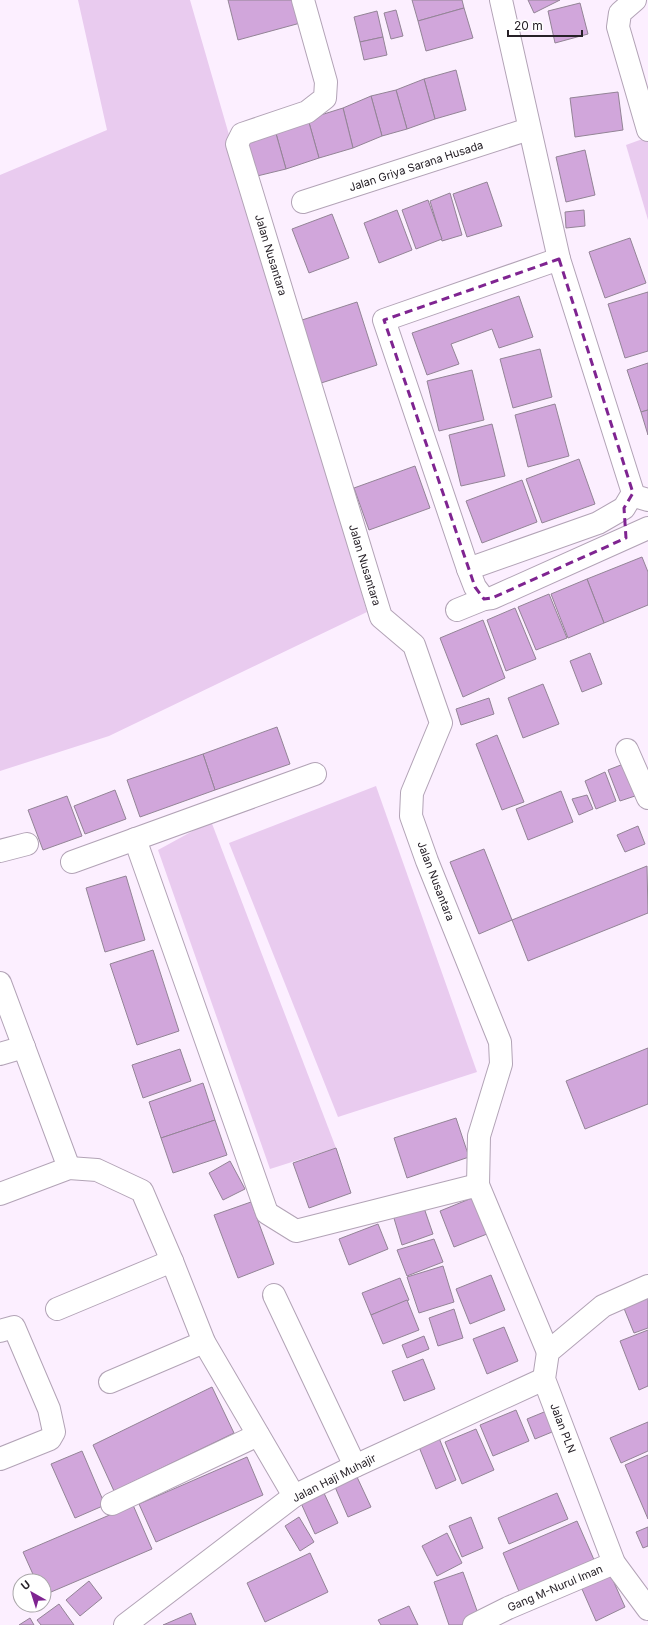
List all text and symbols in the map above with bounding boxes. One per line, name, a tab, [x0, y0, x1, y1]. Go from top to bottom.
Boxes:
scale bar	[508, 12, 582, 38]
text: 20 m	[514, 18, 543, 33]
street label: Jalan Griya Sarana Husada	[347, 138, 485, 194]
street label: Jalan Nusantara	[252, 213, 290, 297]
street label: Jalan Nusantara	[346, 523, 384, 607]
street label: Jalan Nusantara	[414, 839, 458, 923]
street label: Jalan PLN	[547, 1401, 579, 1455]
street label: Jalan Haji Muhajir	[290, 1451, 378, 1505]
street label: Gang M-Nurul Iman	[505, 1562, 605, 1614]
north arrow	[12, 1573, 52, 1613]
text: U	[18, 1577, 33, 1593]

